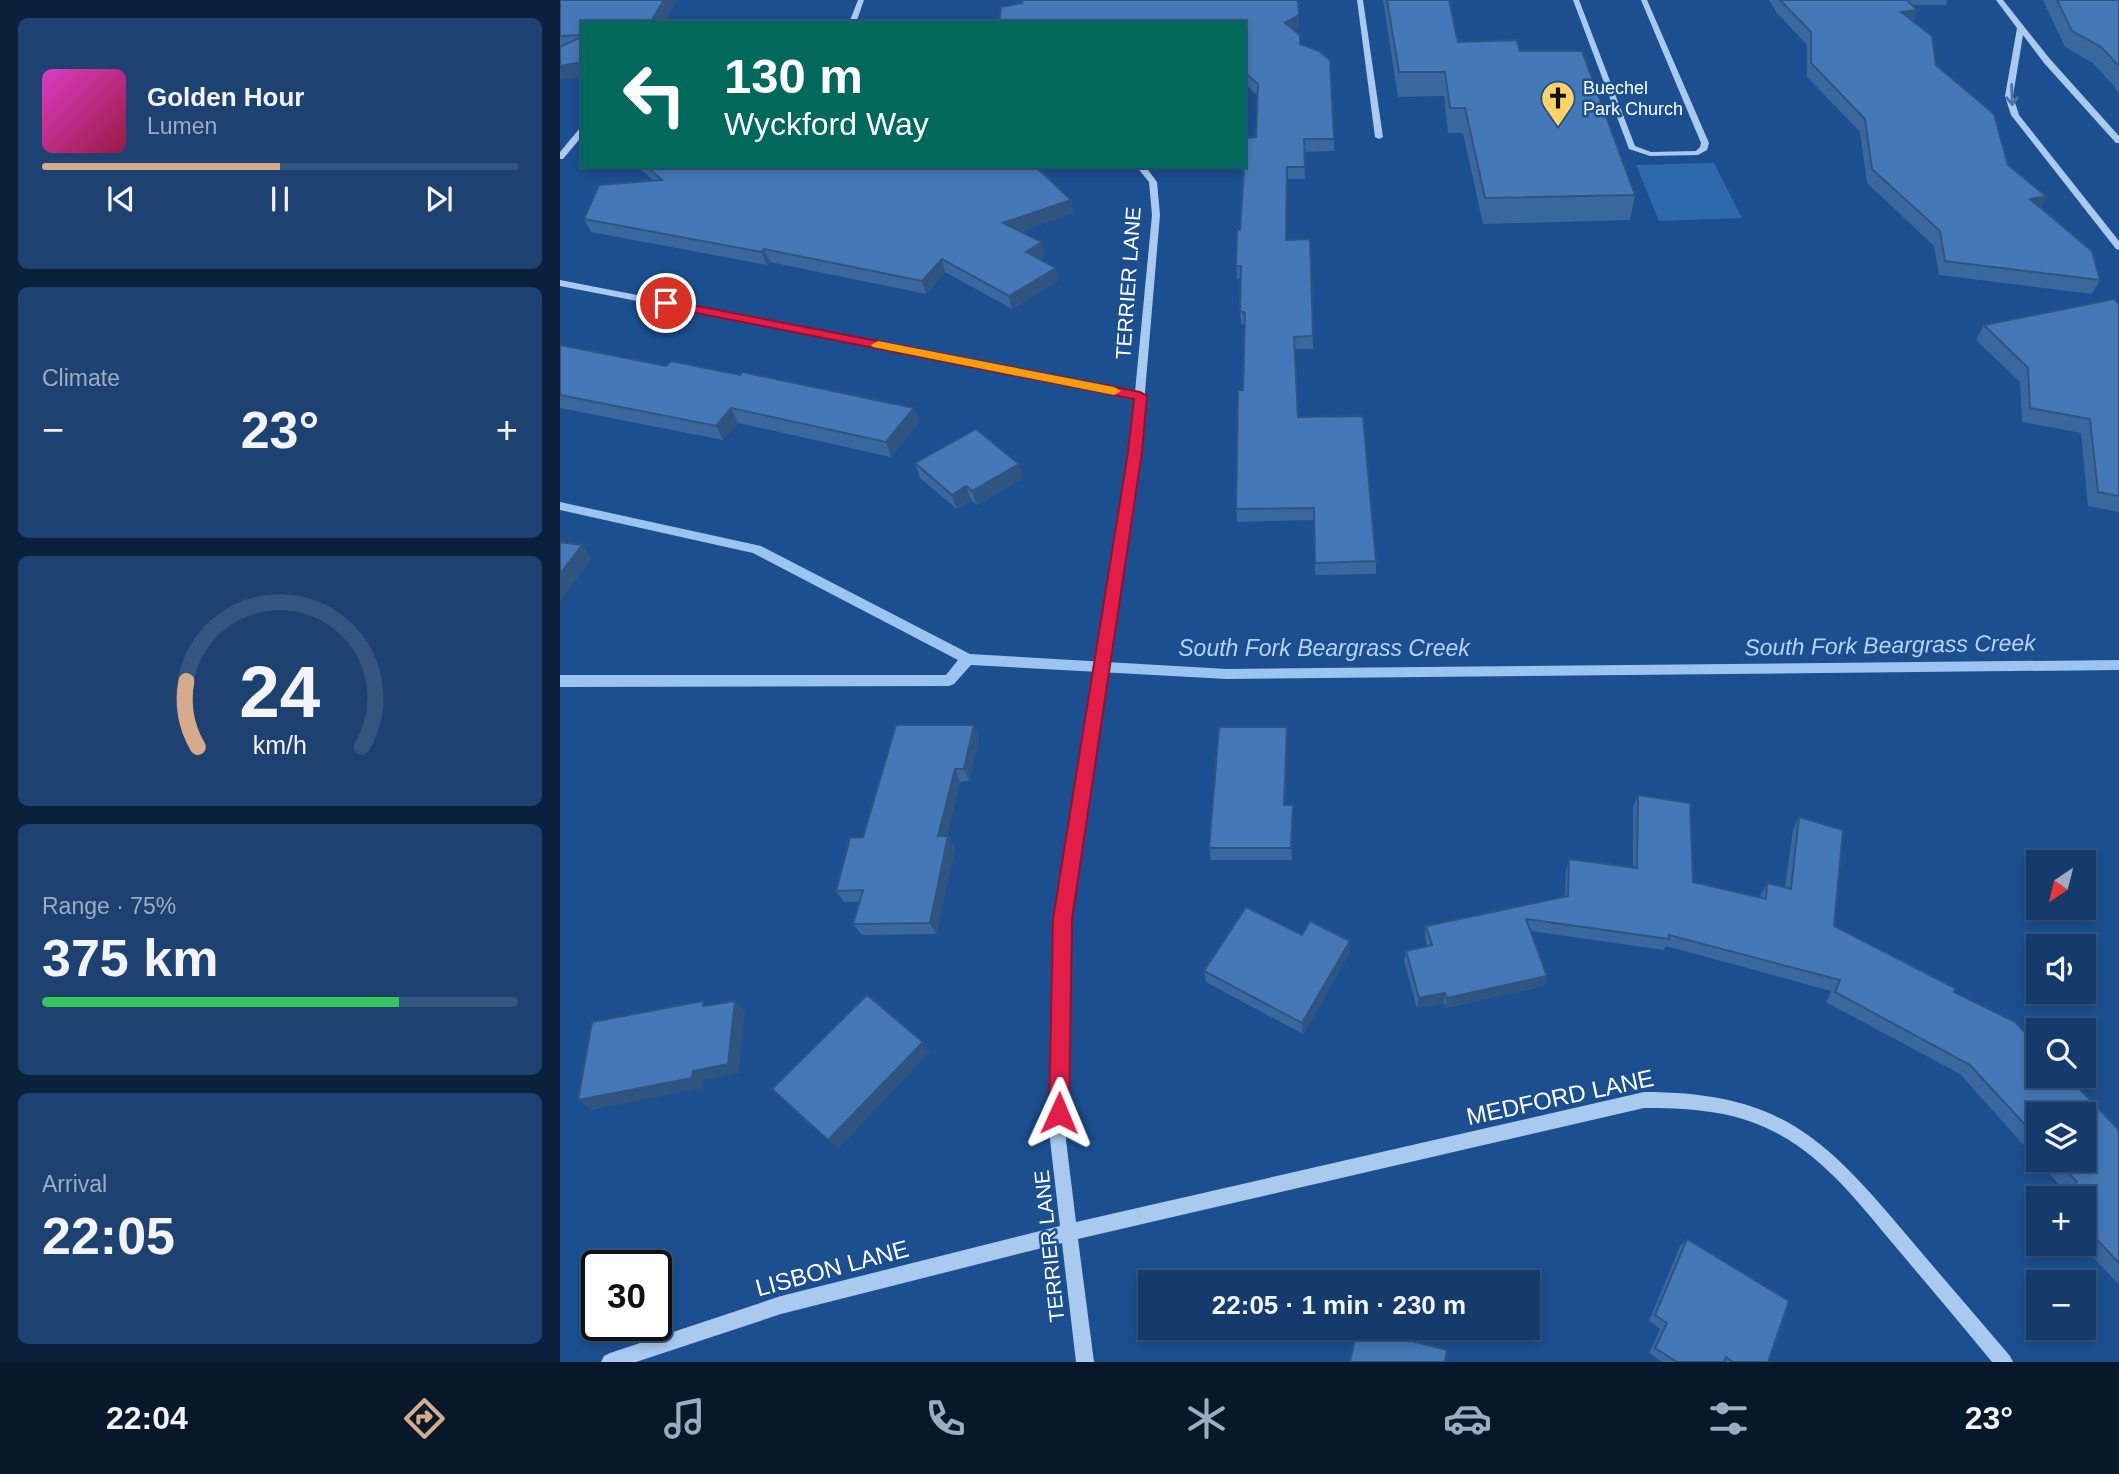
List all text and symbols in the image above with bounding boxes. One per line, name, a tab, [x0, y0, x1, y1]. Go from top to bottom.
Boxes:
icon: left	[609, 49, 700, 140]
text: 130 m	[724, 49, 863, 103]
place label: Buechel Park Church	[1583, 78, 1683, 119]
church icon: Buechel Park Church	[1539, 79, 1577, 128]
text: Golden Hour	[147, 82, 304, 112]
one-way arrow	[2006, 83, 2019, 106]
text: Wyckford Way	[724, 106, 929, 142]
text: Lumen	[147, 113, 217, 139]
icon: previous	[102, 180, 140, 218]
icon: pause	[261, 180, 299, 218]
icon: next	[420, 180, 458, 218]
street label: TERRIER LANE	[1111, 206, 1145, 360]
pin	[636, 273, 696, 333]
icon: arrive	[647, 284, 685, 322]
text: Climate	[42, 365, 120, 391]
text: 23°	[241, 401, 319, 459]
text: −	[42, 409, 64, 451]
text: +	[496, 409, 518, 451]
water label: South Fork Beargrass Creek	[1744, 629, 2037, 661]
water label: South Fork Beargrass Creek	[1178, 635, 1471, 661]
text: 24	[240, 651, 321, 732]
text: km/h	[253, 731, 307, 759]
north arrow	[2026, 850, 2096, 920]
map controls	[2026, 850, 2096, 1340]
text: Range · 75%	[42, 893, 176, 919]
text: 375 km	[42, 929, 218, 987]
button: sound	[2026, 934, 2096, 1004]
button: search	[2026, 1018, 2096, 1088]
street label: MEDFORD LANE	[1464, 1064, 1656, 1130]
position arrow	[1022, 1076, 1096, 1150]
button: layers	[2026, 1102, 2096, 1172]
street label: TERRIER LANE	[1030, 1169, 1068, 1323]
text: Arrival	[42, 1171, 107, 1197]
button: +	[2026, 1186, 2096, 1256]
text: 22:05	[42, 1207, 175, 1265]
street label: LISBON LANE	[752, 1235, 912, 1301]
speed limit sign: 30	[581, 1250, 672, 1341]
button: −	[2026, 1270, 2096, 1340]
text: 22:05 · 1 min · 230 m	[1212, 1290, 1466, 1320]
icon: directions	[400, 1394, 449, 1443]
icon: music	[660, 1394, 709, 1443]
icon: phone	[921, 1394, 970, 1443]
icon: climate	[1182, 1394, 1231, 1443]
icon: car	[1443, 1394, 1492, 1443]
icon: filters	[1704, 1394, 1753, 1443]
text: 22:04	[106, 1400, 188, 1436]
text: 23°	[1965, 1400, 2013, 1436]

